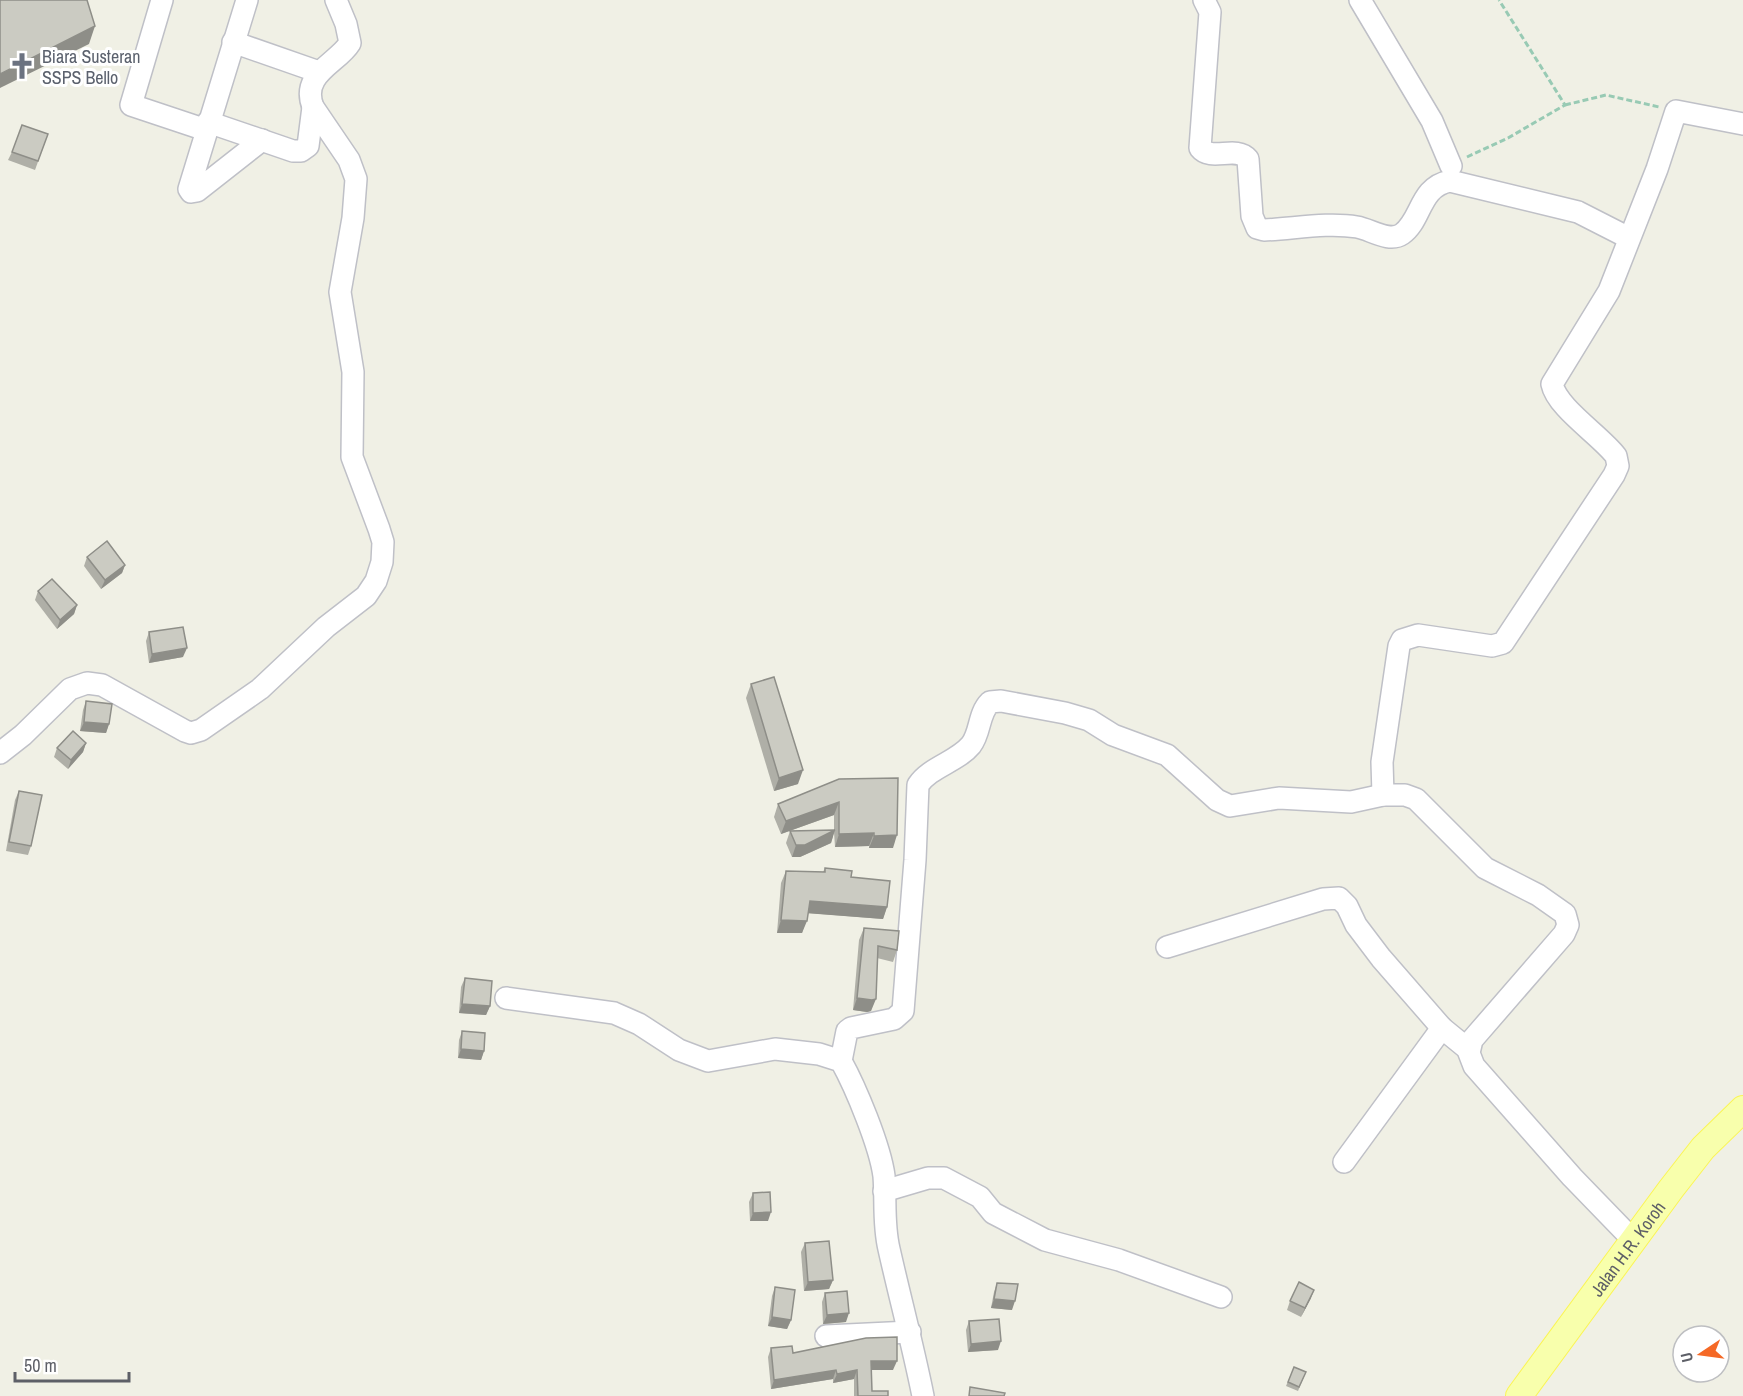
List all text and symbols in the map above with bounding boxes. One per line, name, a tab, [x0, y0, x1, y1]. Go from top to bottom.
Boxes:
place label: Biara Susteran SSPS Bello	[42, 44, 140, 90]
church icon: Biara Susteran SSPS Bello	[7, 51, 37, 81]
street label: Jalan H.R. Koroh	[1584, 1196, 1671, 1301]
north arrow	[1671, 1324, 1731, 1384]
scale bar	[15, 1345, 129, 1383]
text: U	[1675, 1350, 1698, 1364]
text: 50 m	[24, 1353, 57, 1378]

